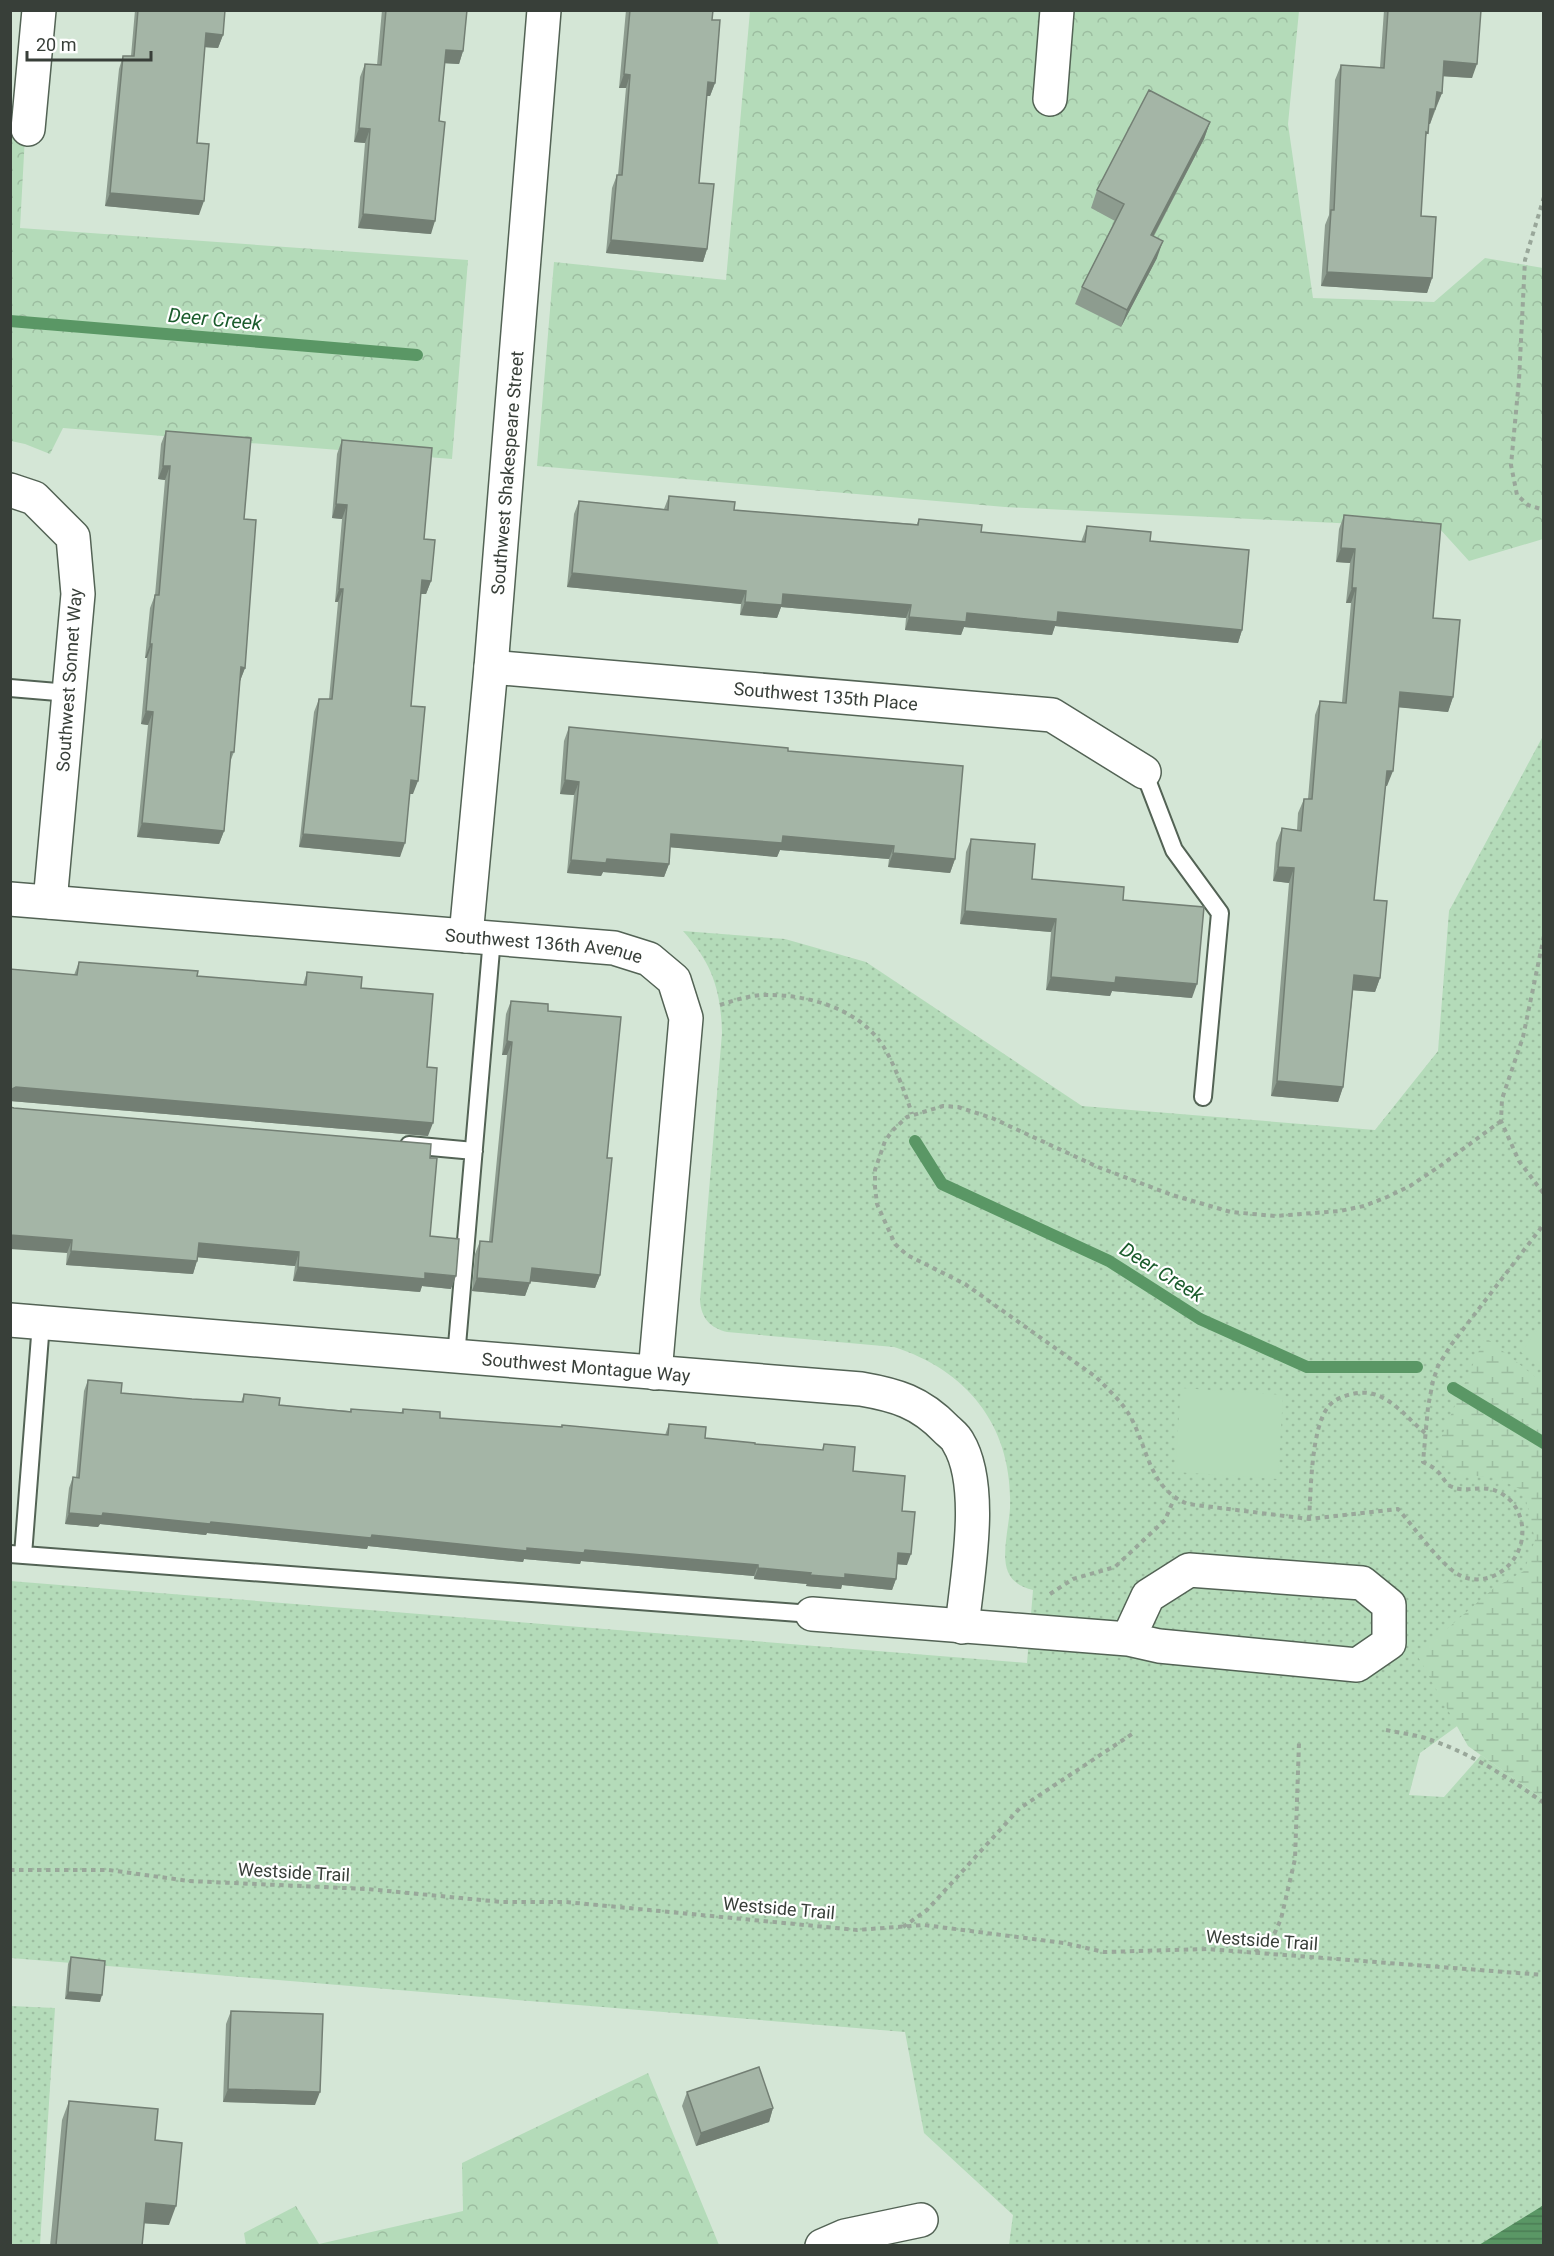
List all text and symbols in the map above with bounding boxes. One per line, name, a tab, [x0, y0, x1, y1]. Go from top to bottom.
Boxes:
scale bar	[27, 24, 152, 62]
text: 20 m	[36, 34, 76, 55]
water label: Deer Creek	[167, 303, 264, 335]
street label: Southwest Shakespeare Street	[486, 350, 527, 596]
street label: Southwest Sonnet Way	[52, 587, 86, 773]
street label: Southwest 135th Place	[733, 677, 919, 714]
street label: Southwest 136th Avenue	[444, 924, 645, 967]
water label: Deer Creek	[1116, 1237, 1209, 1308]
street label: Southwest Montague Way	[481, 1348, 692, 1386]
street label: Westside Trail	[237, 1859, 351, 1885]
street label: Westside Trail	[722, 1893, 836, 1923]
street label: Westside Trail	[1205, 1926, 1319, 1954]

